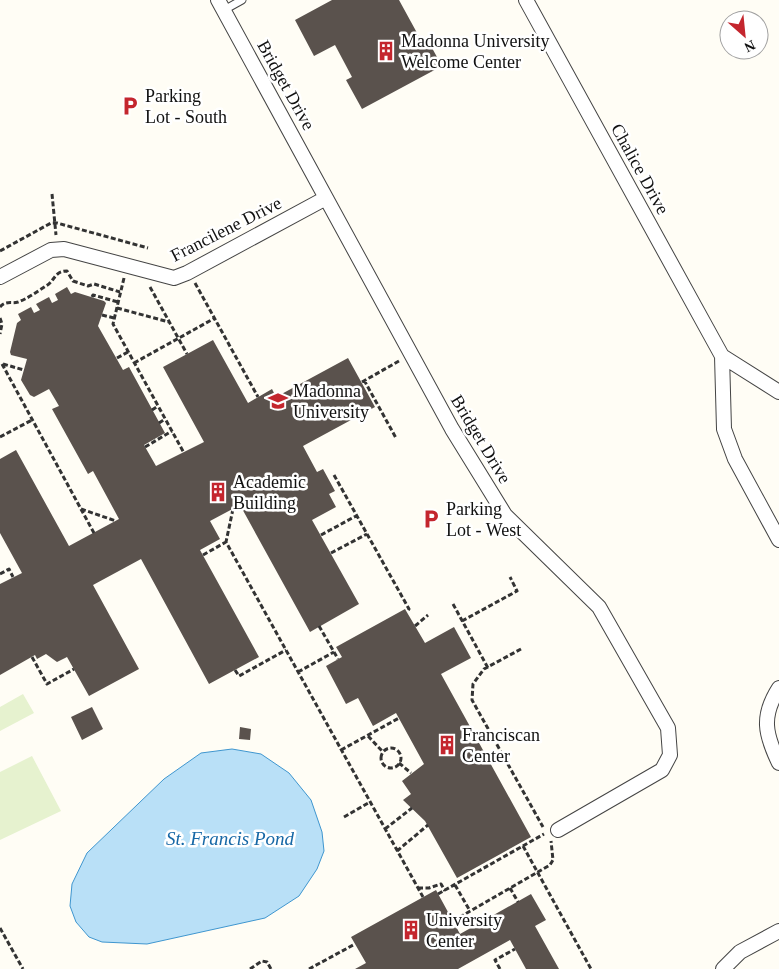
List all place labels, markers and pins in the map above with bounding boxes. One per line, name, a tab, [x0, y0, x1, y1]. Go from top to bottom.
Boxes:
place label: Madonna University Welcome Center	[401, 31, 549, 72]
building icon: Madonna University Welcome Center	[375, 40, 397, 62]
place label: Parking Lot - South	[145, 86, 227, 127]
parking icon: Parking Lot - South	[119, 95, 141, 117]
place label: Madonna University	[293, 381, 369, 422]
school or university icon: Madonna University	[267, 390, 289, 412]
place label: Academic Building	[233, 472, 306, 513]
building icon: Academic Building	[207, 481, 229, 503]
place label: Parking Lot - West	[446, 499, 521, 540]
parking icon: Parking Lot - West	[420, 508, 442, 530]
place label: Franciscan Center	[462, 725, 540, 766]
building icon: Franciscan Center	[436, 734, 458, 756]
place label: University Center	[426, 910, 502, 951]
building icon: University Center	[400, 919, 422, 941]

